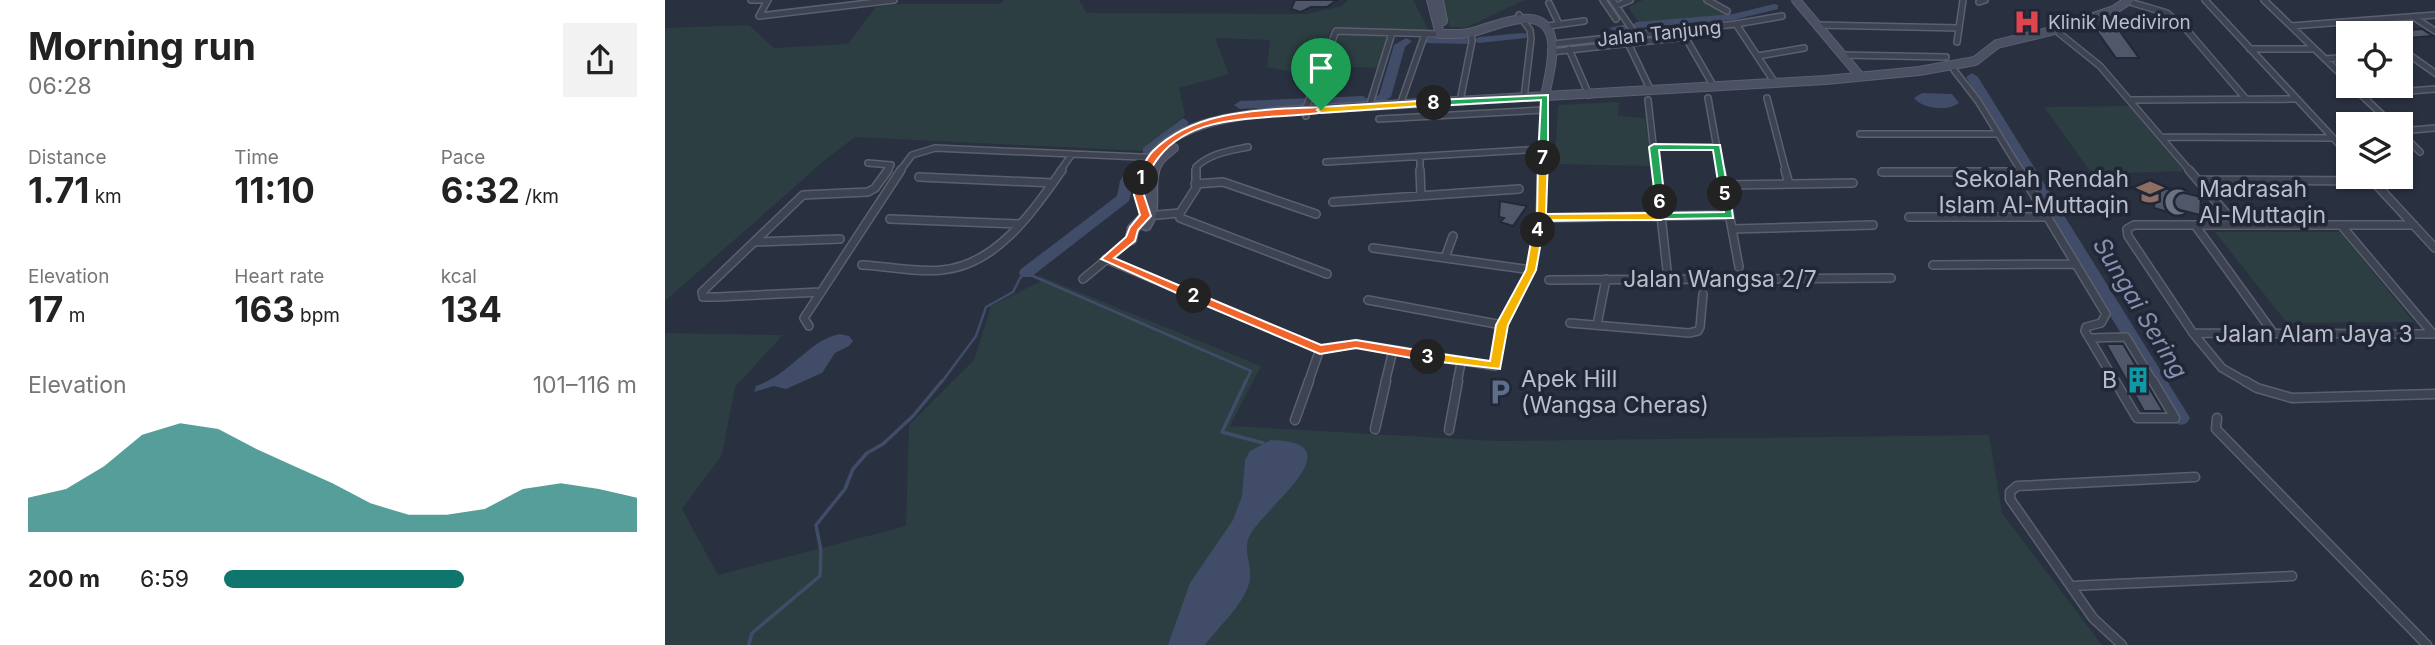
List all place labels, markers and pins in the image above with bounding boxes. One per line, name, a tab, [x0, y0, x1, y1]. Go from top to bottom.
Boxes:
hospital icon: Klinik Mediviron	[2012, 7, 2042, 37]
place label: Klinik Mediviron	[2048, 11, 2191, 34]
pin	[1291, 38, 1351, 110]
pin: 8	[1417, 86, 1451, 120]
pin: 7	[1525, 140, 1561, 176]
pin: 1	[1123, 160, 1159, 196]
place label: Sekolah Rendah Islam Al-Muttaqin	[1938, 165, 2129, 219]
place label: Madrasah Al-Muttaqin	[2199, 175, 2326, 229]
pin: 5	[1707, 176, 1743, 212]
school or university icon: Sekolah Rendah Islam Al-Muttaqin	[2135, 177, 2165, 207]
pin: 6	[1643, 184, 1677, 220]
mosque icon: Madrasah Al-Muttaqin	[2163, 187, 2193, 217]
pin: 4	[1521, 212, 1555, 247]
pin: 2	[1177, 278, 1211, 314]
pin: 3	[1411, 340, 1445, 374]
place label: Apek Hill (Wangsa Cheras)	[1521, 365, 1709, 419]
building icon: B	[2123, 365, 2153, 395]
place label: B	[2102, 366, 2117, 394]
parking icon: Apek Hill (Wangsa Cheras)	[1485, 377, 1515, 407]

